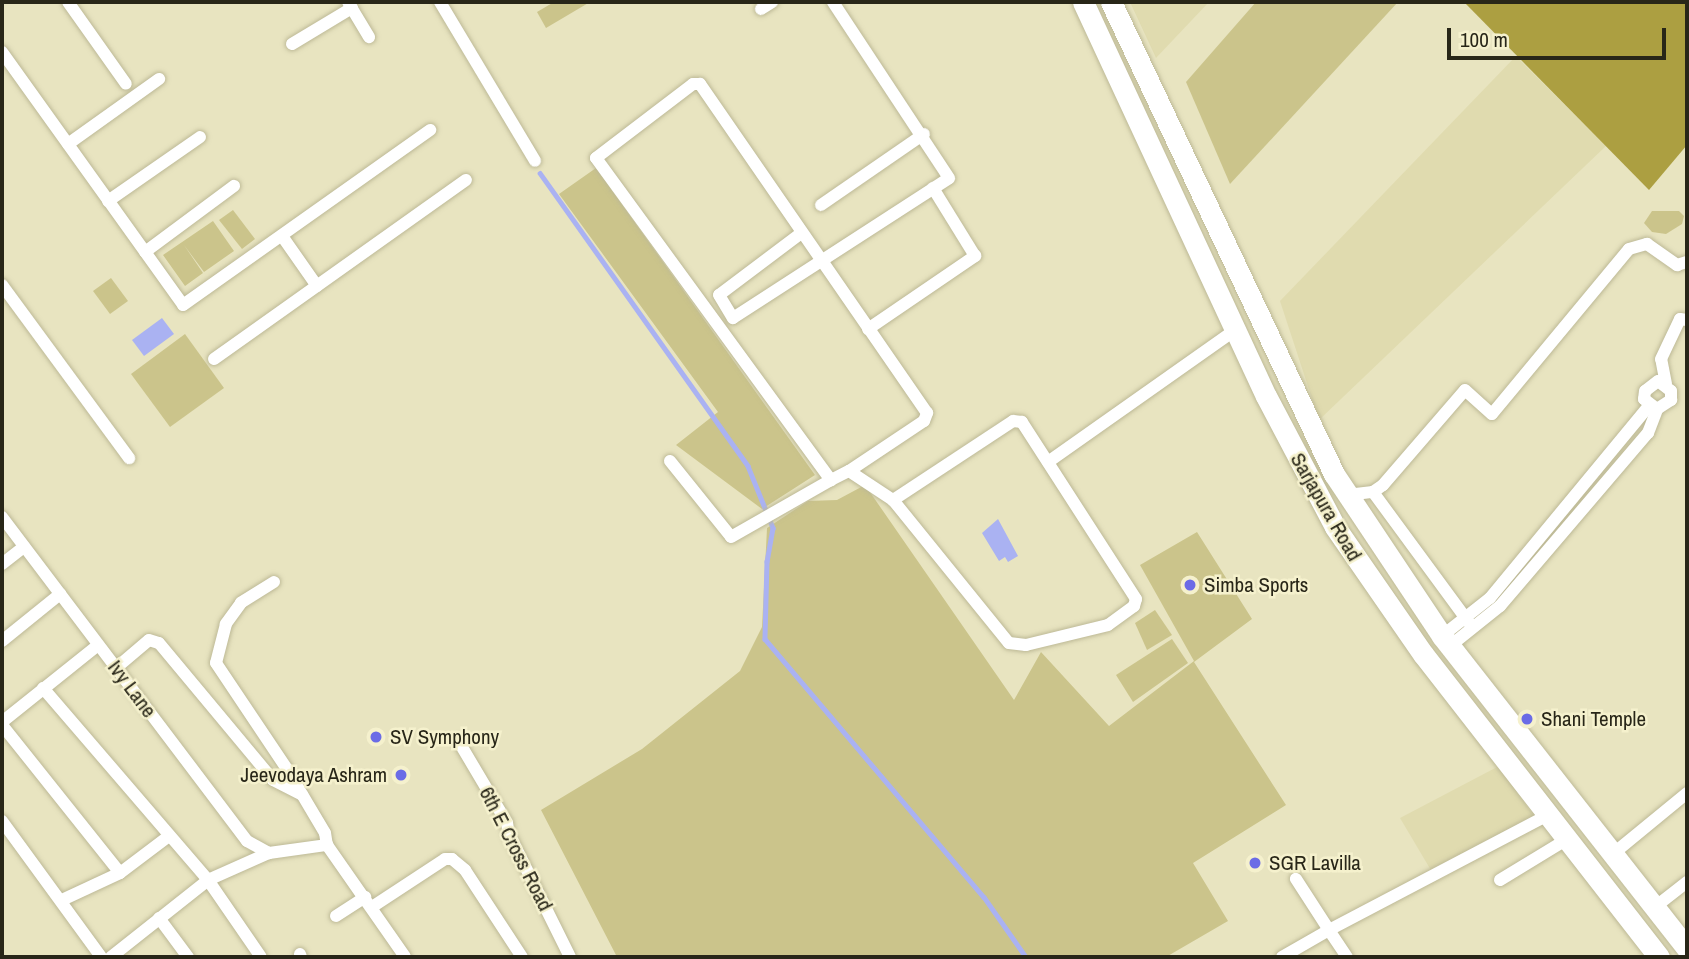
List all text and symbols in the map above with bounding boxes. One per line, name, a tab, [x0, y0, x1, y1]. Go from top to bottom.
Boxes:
scale bar	[1451, 14, 1670, 58]
text: 100 m	[1460, 25, 1508, 54]
street label: Sarjapura Road	[1285, 448, 1367, 566]
place label: Simba Sports	[1204, 572, 1308, 598]
marker: Simba Sports	[1182, 577, 1198, 593]
street label: Ivy Lane	[102, 655, 162, 723]
place label: Shani Temple	[1541, 706, 1646, 732]
marker: Shani Temple	[1519, 711, 1535, 727]
place label: SV Symphony	[390, 724, 499, 750]
marker: SV Symphony	[368, 729, 384, 745]
place label: Jeevodaya Ashram	[240, 762, 387, 788]
marker: Jeevodaya Ashram	[393, 767, 409, 783]
street label: 6th E Cross Road	[474, 783, 558, 915]
place label: SGR Lavilla	[1269, 850, 1361, 876]
marker: SGR Lavilla	[1247, 855, 1263, 871]

